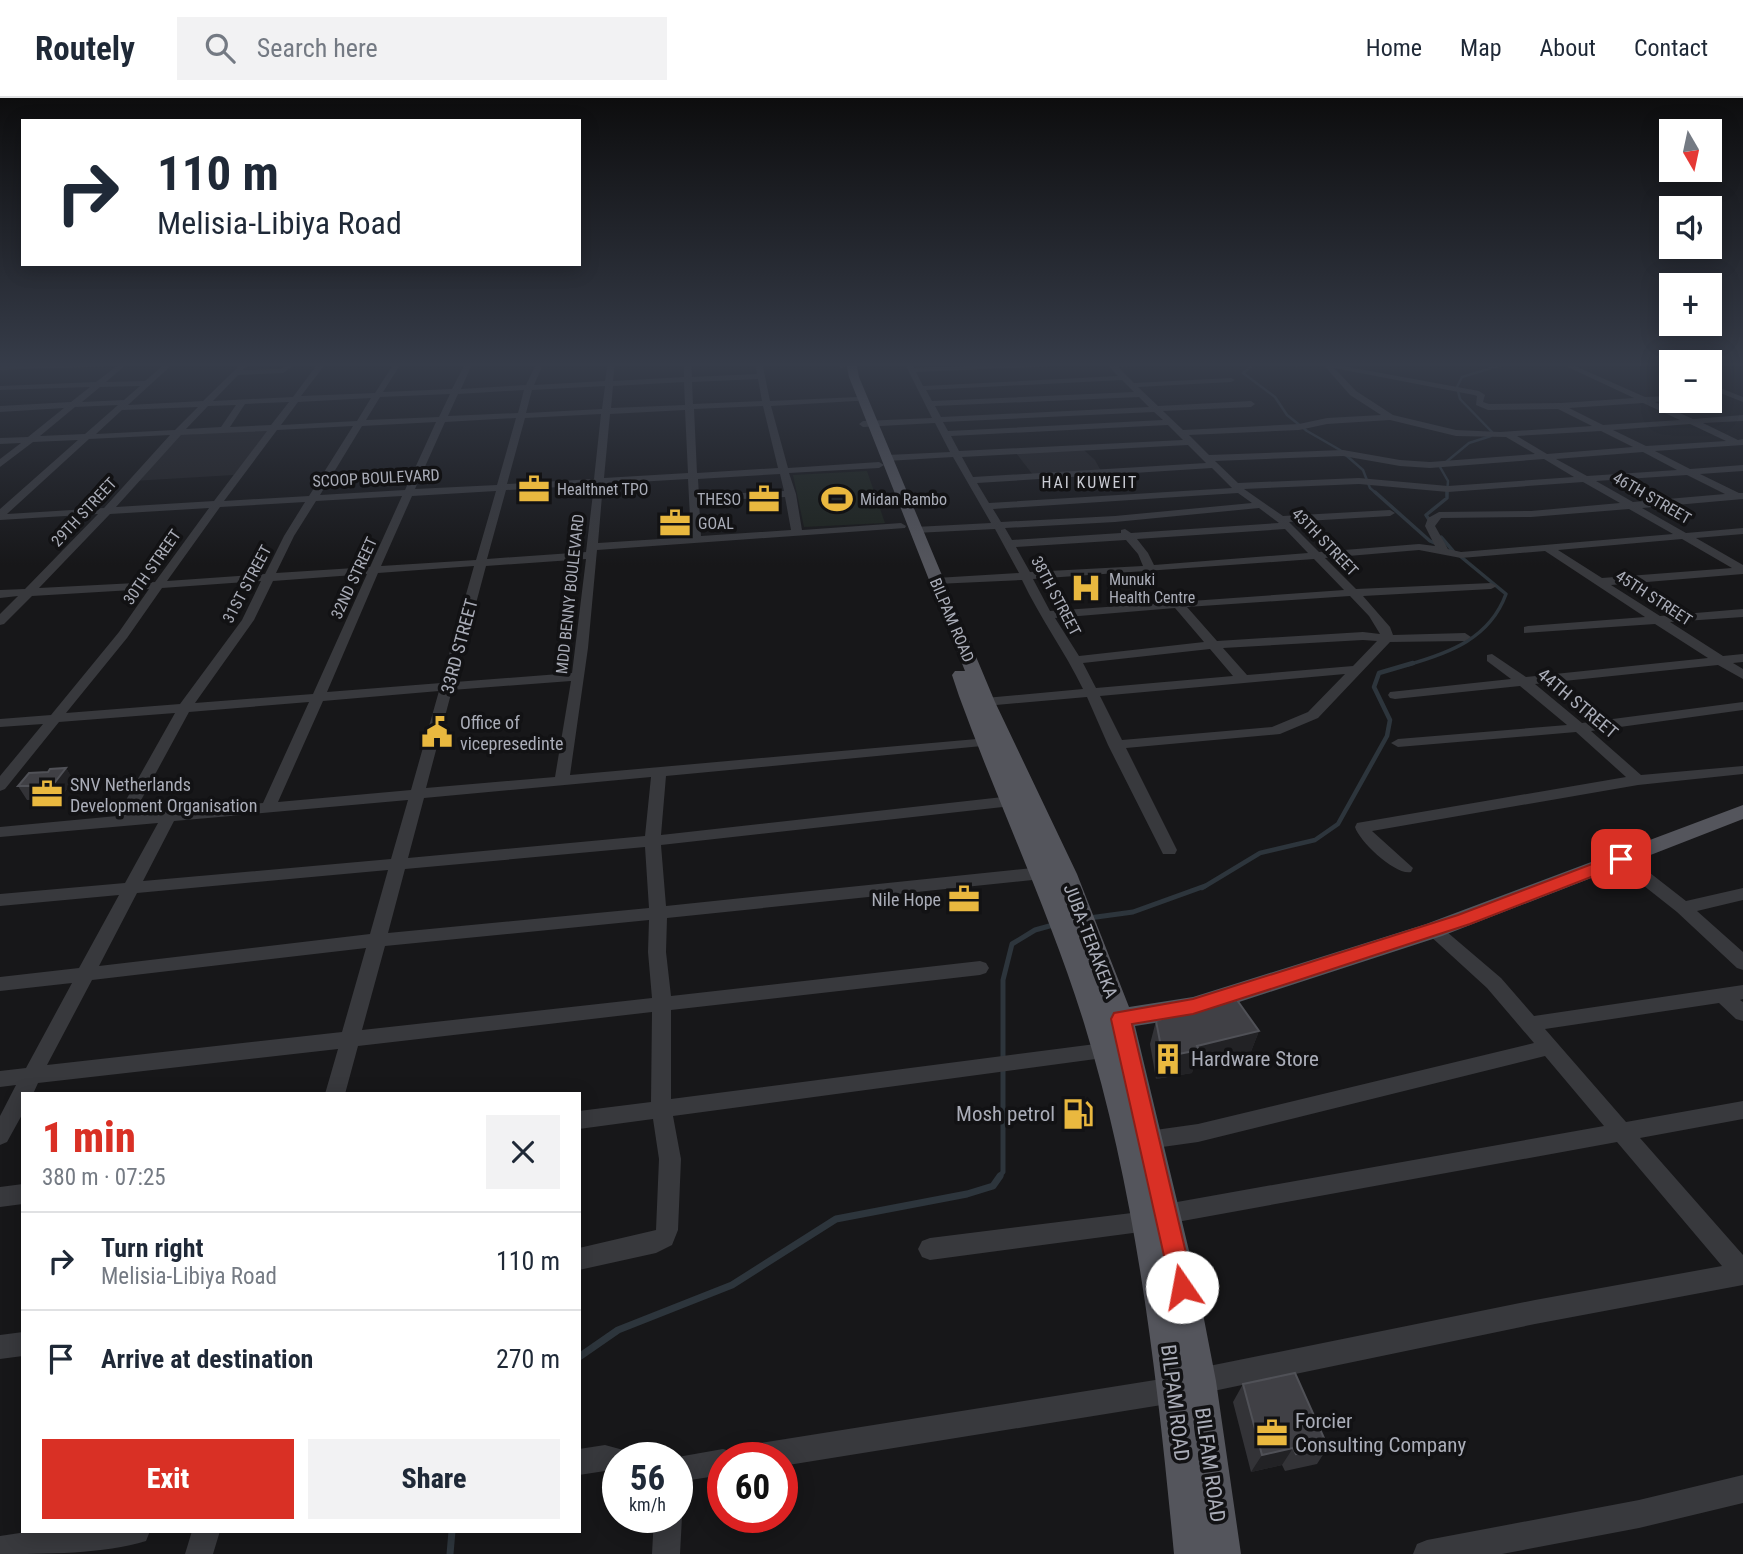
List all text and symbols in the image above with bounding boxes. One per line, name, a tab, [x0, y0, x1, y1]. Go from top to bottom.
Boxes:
search box	[177, 17, 667, 80]
text: Routely	[35, 29, 135, 68]
icon: search	[201, 29, 239, 67]
text: Search here	[257, 33, 378, 63]
text: Home	[1366, 34, 1422, 62]
text: Map	[1460, 34, 1502, 62]
text: About	[1540, 34, 1596, 62]
text: Contact	[1634, 34, 1708, 62]
north arrow	[1659, 119, 1722, 182]
map controls	[1659, 119, 1722, 413]
text: 110 m	[157, 145, 279, 202]
icon: right	[42, 147, 133, 238]
button: sound	[1659, 196, 1722, 259]
text: Melisia-Libiya Road	[157, 204, 402, 242]
button: +	[1659, 273, 1722, 336]
button: −	[1659, 350, 1722, 413]
street label: SCOOP BOULEVARD	[312, 465, 440, 491]
street label: 46TH STREET	[1609, 468, 1695, 528]
office icon: Healthnet TPO	[517, 472, 551, 506]
district label: HAI KUWEIT	[1042, 473, 1138, 492]
street label: 29TH STREET	[47, 474, 121, 550]
place label: Healthnet TPO	[557, 480, 648, 499]
office icon: THESO	[747, 482, 781, 516]
sports icon: Midan Rambo	[820, 482, 854, 516]
place label: THESO	[697, 490, 741, 509]
place label: Midan Rambo	[860, 490, 947, 509]
street label: 43TH STREET	[1288, 504, 1362, 580]
office icon: GOAL	[658, 506, 692, 540]
street label: MDD BENNY BOULEVARD	[552, 513, 588, 675]
place label: GOAL	[698, 514, 734, 533]
street label: 30TH STREET	[119, 526, 185, 608]
street label: 32ND STREET	[327, 534, 381, 622]
street label: 31ST STREET	[219, 542, 275, 626]
street label: 38TH STREET	[1027, 553, 1085, 639]
street label: 45TH STREET	[1612, 566, 1696, 630]
place label: Munuki Health Centre	[1109, 570, 1195, 607]
hospital icon: Munuki Health Centre	[1069, 571, 1103, 605]
street label: BILPAM ROAD	[926, 575, 978, 665]
street label: 33RD STREET	[436, 596, 482, 696]
street label: 44TH STREET	[1534, 663, 1622, 743]
place label: Office of vicepresedinte	[460, 712, 563, 754]
public building icon: Office of vicepresedinte	[420, 715, 454, 749]
place label: SNV Netherlands Development Organisation	[70, 774, 257, 816]
office icon: SNV Netherlands Development Organisation	[30, 777, 64, 811]
pin	[1591, 829, 1651, 889]
icon: arrive	[1602, 840, 1640, 878]
street label: JUBA-TERAKEKA	[1060, 881, 1123, 1002]
office icon: Nile Hope	[947, 882, 981, 916]
place label: Nile Hope	[872, 889, 941, 910]
building icon: Hardware Store	[1151, 1042, 1185, 1076]
place label: Hardware Store	[1191, 1047, 1319, 1071]
fuel station icon: Mosh petrol	[1061, 1097, 1095, 1131]
place label: Mosh petrol	[956, 1102, 1055, 1126]
text: 1 min	[42, 1113, 136, 1162]
button: close	[486, 1115, 560, 1189]
text: 380 m · 07:25	[42, 1164, 166, 1191]
text: Turn right	[101, 1233, 203, 1263]
icon: right	[42, 1242, 80, 1280]
text: 110 m	[496, 1246, 560, 1276]
position arrow	[1145, 1250, 1219, 1324]
text: Melisia-Libiya Road	[101, 1263, 277, 1290]
icon: arrive	[42, 1340, 80, 1378]
street label: BILPAM ROAD	[1156, 1343, 1194, 1463]
text: Arrive at destination	[101, 1344, 313, 1374]
text: 270 m	[496, 1344, 560, 1374]
street label: BILFAM ROAD	[1190, 1406, 1230, 1524]
place label: Forcier Consulting Company	[1295, 1409, 1466, 1457]
office icon: Forcier Consulting Company	[1255, 1416, 1289, 1450]
button: Exit	[42, 1439, 294, 1519]
button: Share	[308, 1439, 560, 1519]
speed limit sign: 60	[707, 1442, 798, 1533]
text: 56	[630, 1458, 665, 1499]
text: km/h	[629, 1494, 666, 1515]

